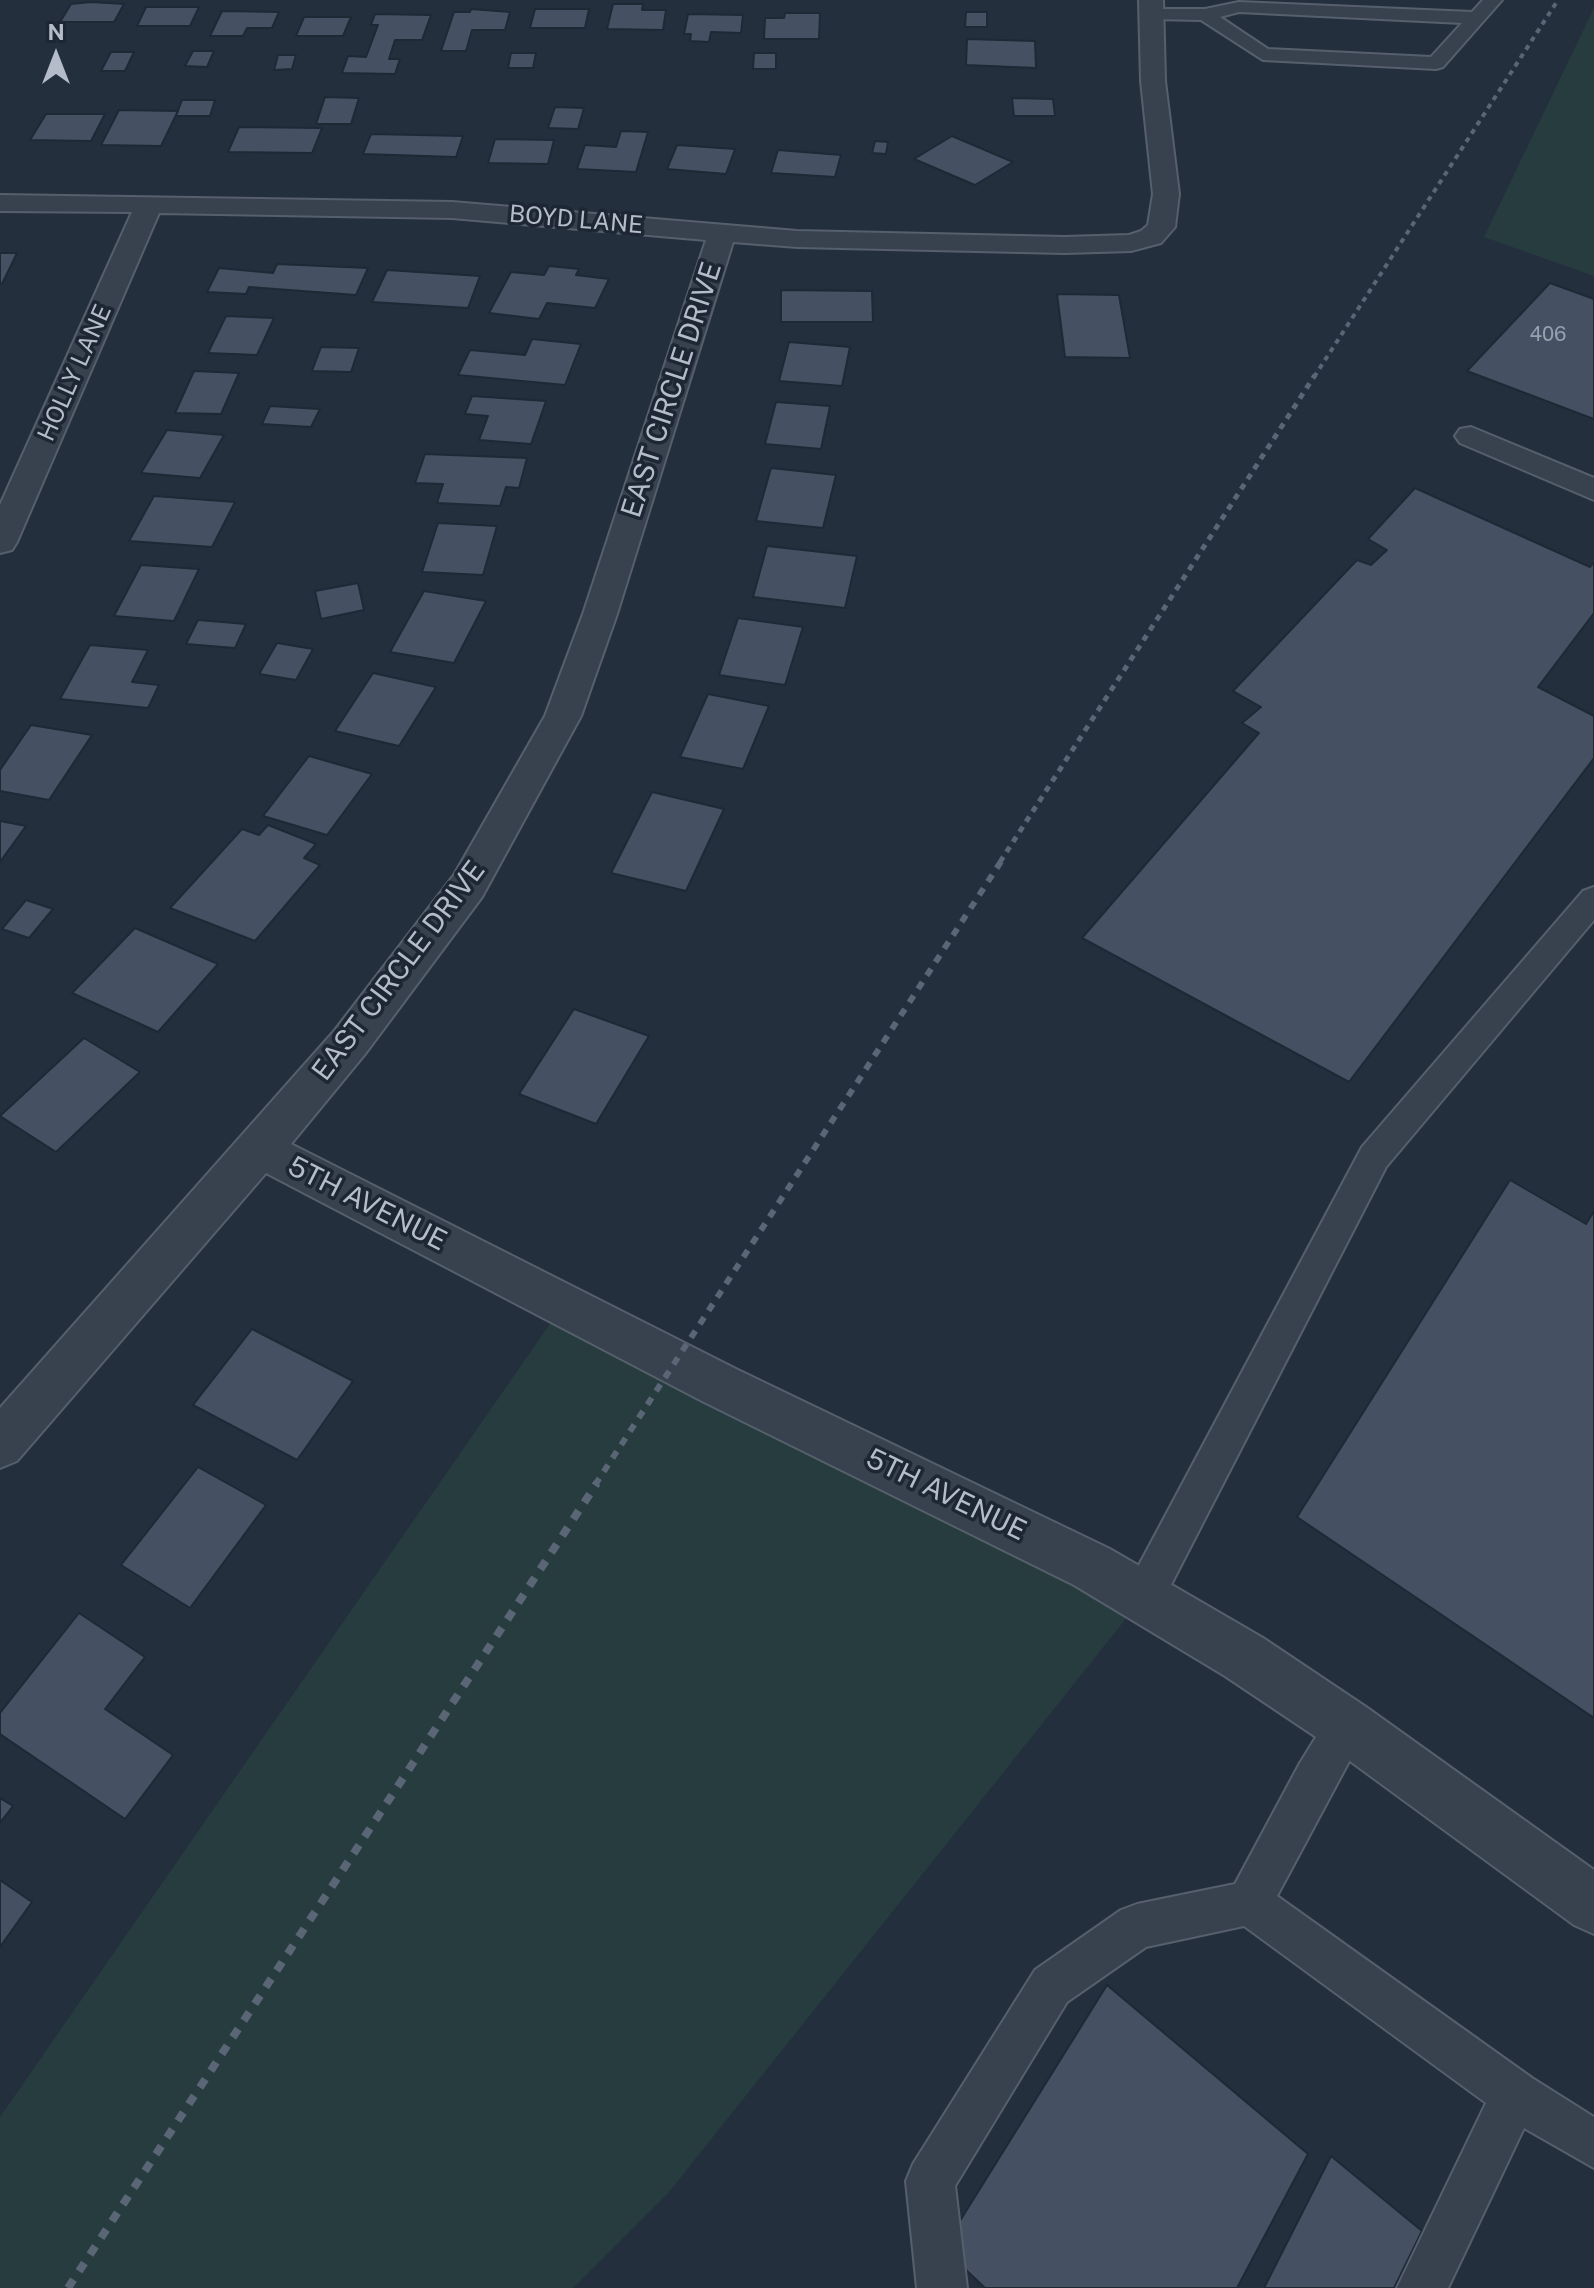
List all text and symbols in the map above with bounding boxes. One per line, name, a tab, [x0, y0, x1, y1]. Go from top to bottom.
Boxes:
north arrow	[16, 16, 96, 96]
text: N	[47, 19, 65, 45]
street label: BOYD LANE	[508, 200, 644, 240]
street label: EAST CIRCLE DRIVE	[615, 258, 729, 522]
street label: HOLLY LANE	[32, 300, 118, 446]
house number: 406	[1529, 323, 1567, 347]
street label: EAST CIRCLE DRIVE	[305, 855, 493, 1087]
street label: 5TH AVENUE	[282, 1150, 452, 1258]
street label: 5TH AVENUE	[861, 1442, 1031, 1548]

